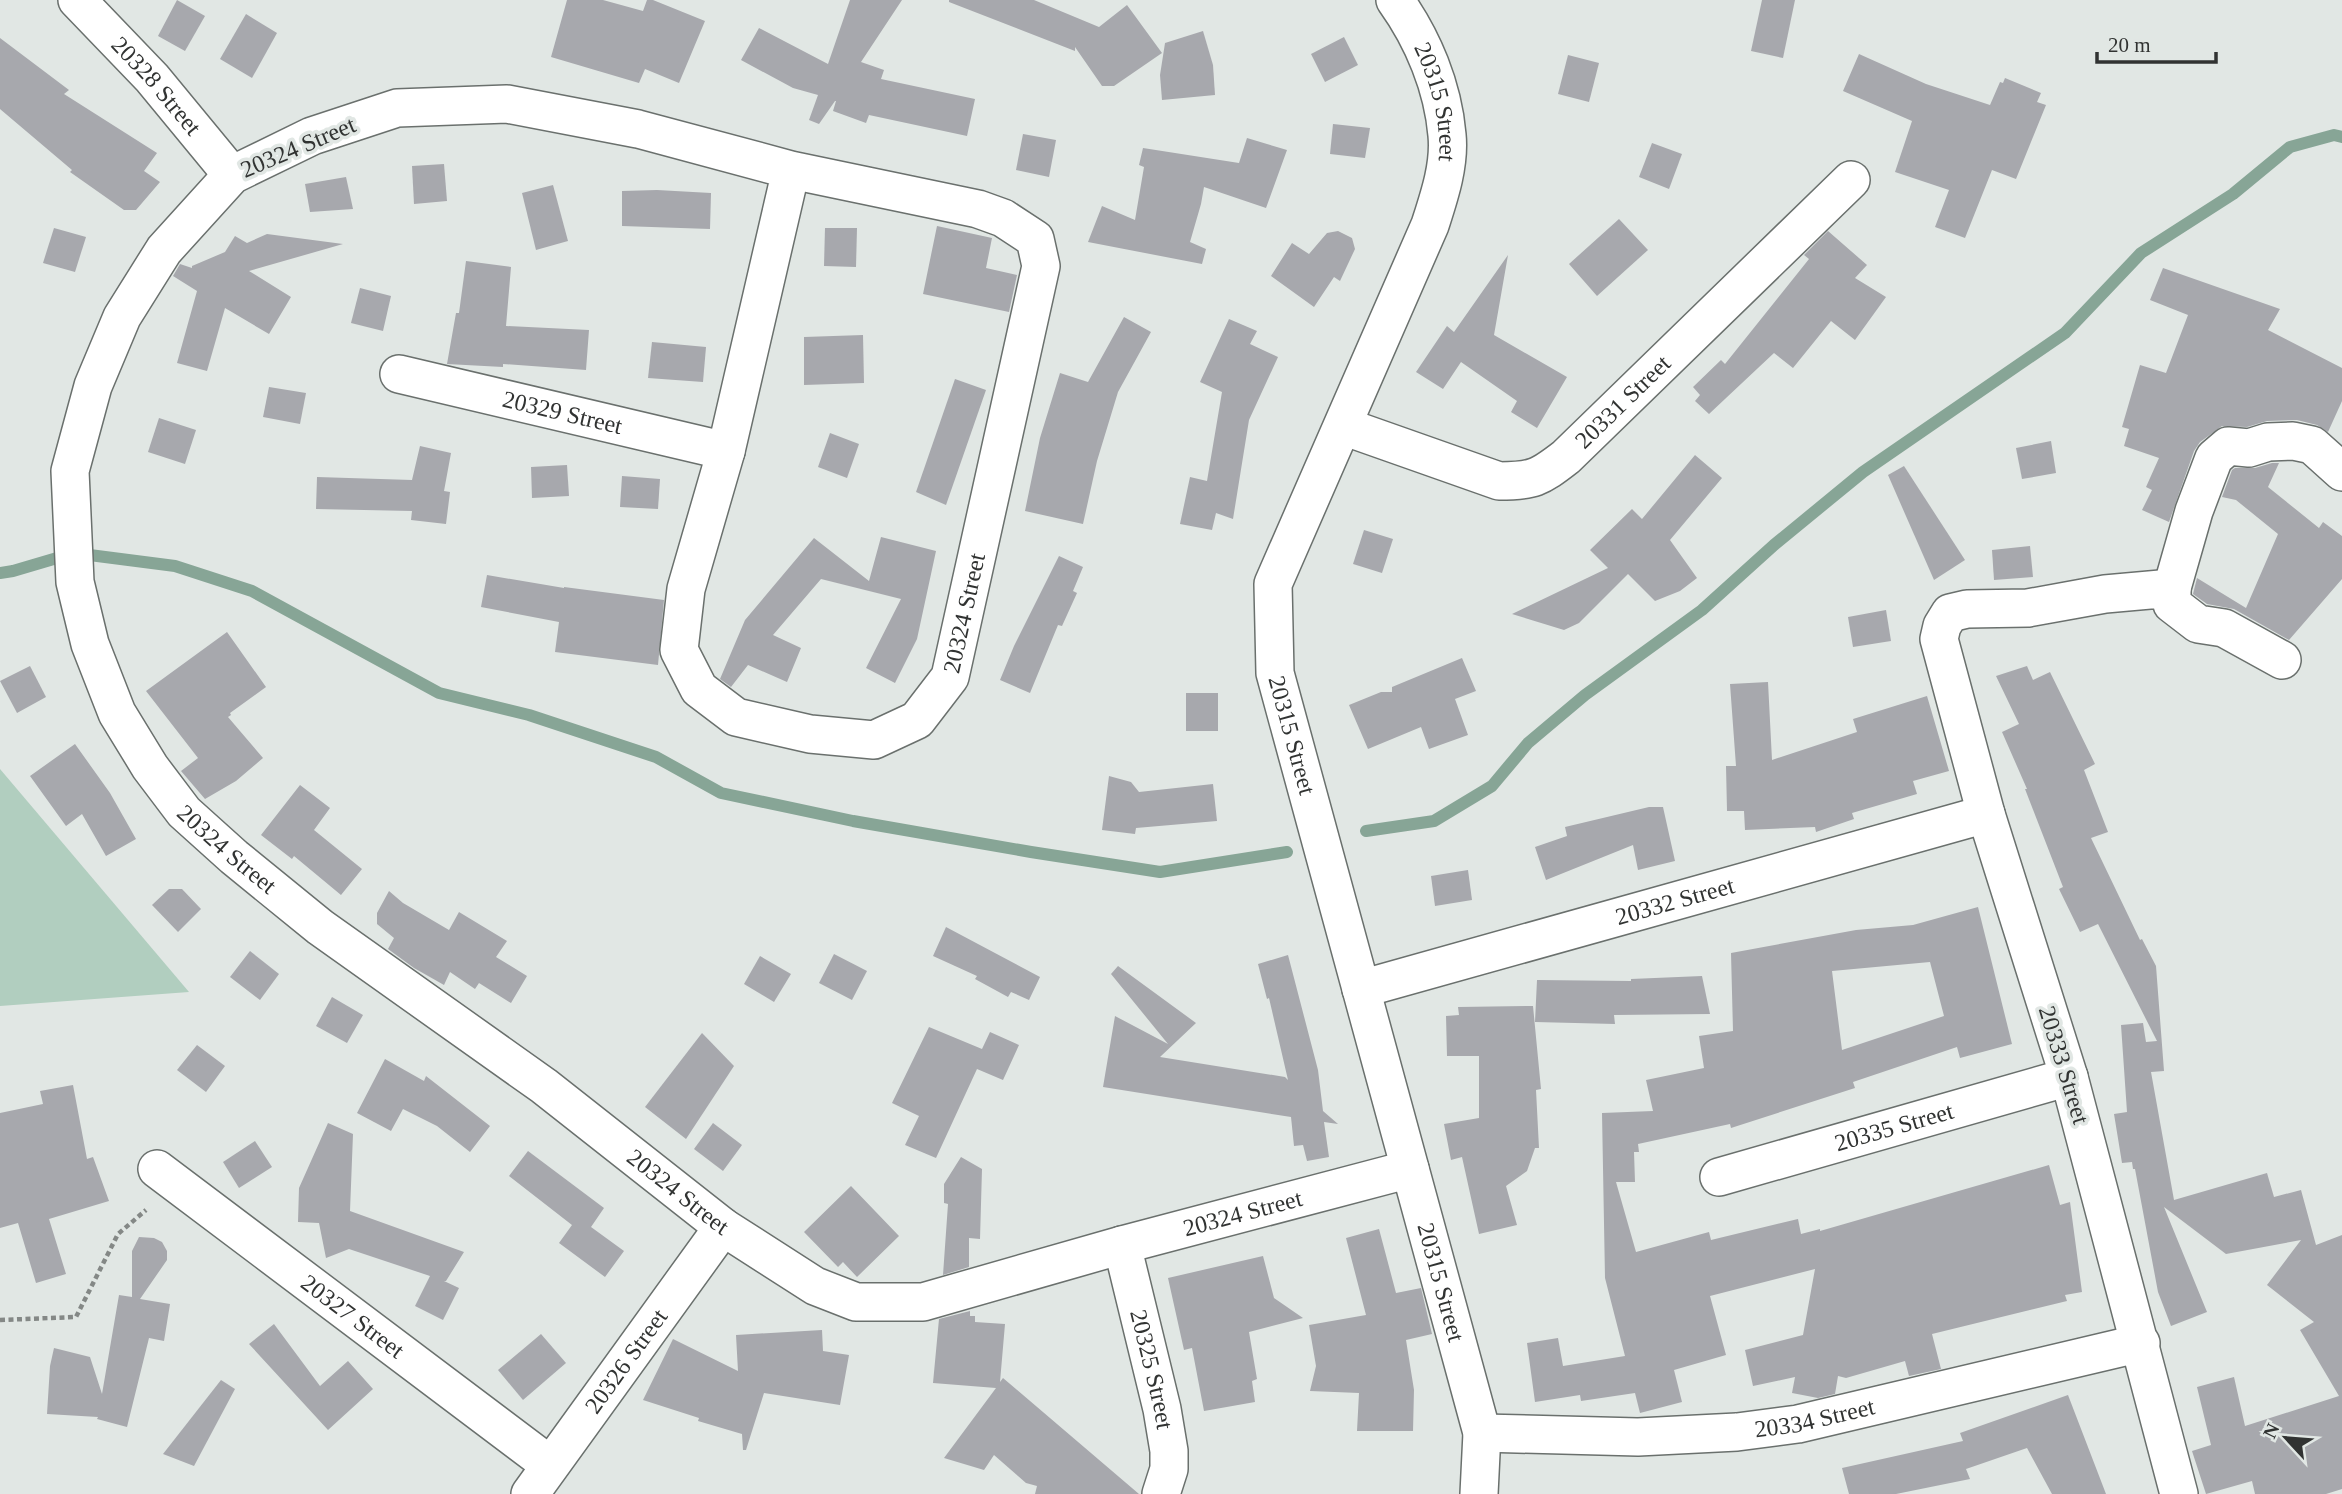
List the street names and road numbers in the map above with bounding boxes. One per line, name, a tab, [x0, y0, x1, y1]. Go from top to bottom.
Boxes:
street label: 20328 Street	[106, 31, 207, 140]
street label: 20315 Street	[1409, 38, 1461, 163]
street label: 20324 Street	[237, 111, 360, 183]
street label: 20331 Street	[1570, 350, 1676, 454]
street label: 20329 Street	[500, 386, 625, 439]
street label: 20324 Street	[938, 550, 990, 675]
street label: 20315 Street	[1263, 673, 1321, 798]
street label: 20324 Street	[172, 799, 282, 899]
street label: 20332 Street	[1613, 872, 1737, 930]
street label: 20333 Street	[2034, 1003, 2094, 1127]
street label: 20335 Street	[1832, 1098, 1957, 1156]
street label: 20324 Street	[622, 1144, 734, 1240]
street label: 20324 Street	[1180, 1185, 1305, 1241]
street label: 20315 Street	[1412, 1220, 1470, 1345]
street label: 20327 Street	[296, 1269, 410, 1364]
street label: 20326 Street	[580, 1304, 673, 1418]
street label: 20325 Street	[1125, 1307, 1178, 1431]
street label: 20334 Street	[1753, 1393, 1878, 1443]

